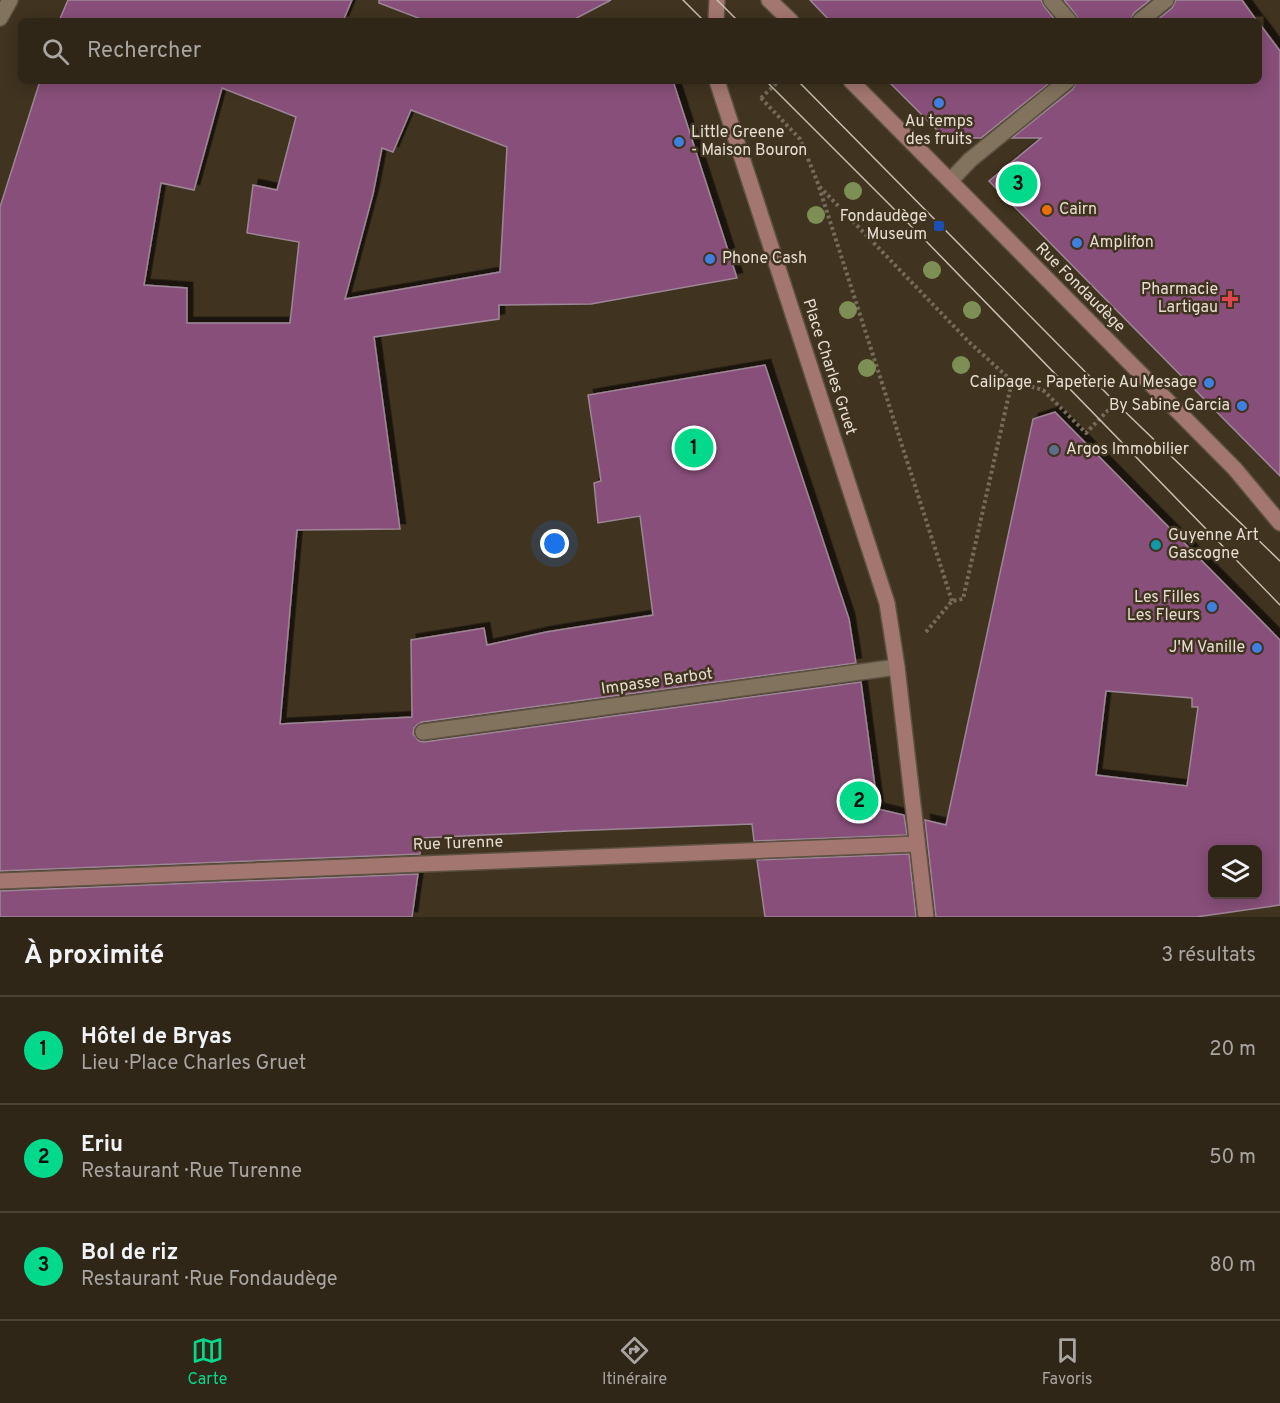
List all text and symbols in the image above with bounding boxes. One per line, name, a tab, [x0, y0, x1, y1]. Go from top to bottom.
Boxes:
search box	[18, 18, 1262, 84]
icon: search	[39, 35, 72, 68]
text: Rechercher	[87, 38, 201, 65]
marker: Au temps des fruits	[932, 96, 946, 110]
place label: Au temps des fruits	[905, 112, 973, 150]
place label: Little Greene - Maison Bouron	[691, 123, 807, 161]
marker: Little Greene - Maison Bouron	[672, 135, 686, 149]
pin: 3	[998, 162, 1038, 207]
place label: Cairn	[1059, 200, 1097, 220]
marker: Cairn	[1040, 203, 1054, 217]
place label: Fondaudège Museum	[840, 207, 927, 245]
marker: Fondaudège Museum	[932, 219, 946, 233]
place label: Amplifon	[1089, 233, 1154, 253]
marker: Amplifon	[1070, 236, 1084, 250]
street label: Rue Fondaudège	[1031, 239, 1129, 337]
place label: Phone Cash	[722, 249, 807, 269]
marker: Phone Cash	[703, 252, 717, 266]
place label: Pharmacie Lartigau	[1141, 280, 1218, 318]
marker: Pharmacie Lartigau	[1223, 292, 1237, 306]
street label: Place Charles Gruet	[798, 296, 860, 438]
place label: Calipage - Papeterie Au Mesage	[969, 373, 1197, 393]
marker: Calipage - Papeterie Au Mesage	[1202, 376, 1216, 390]
place label: By Sabine Garcia	[1109, 396, 1230, 416]
marker: By Sabine Garcia	[1235, 399, 1249, 413]
pin: 1	[674, 426, 714, 470]
place label: Argos Immobilier	[1066, 440, 1189, 460]
marker: Argos Immobilier	[1047, 443, 1061, 457]
place label: Guyenne Art Gascogne	[1168, 526, 1259, 564]
your location	[540, 529, 569, 558]
marker: Guyenne Art Gascogne	[1149, 538, 1163, 552]
place label: Les Filles Les Fleurs	[1127, 588, 1200, 626]
marker: Les Filles Les Fleurs	[1205, 600, 1219, 614]
place label: J'M Vanille	[1169, 638, 1245, 658]
marker: J'M Vanille	[1250, 641, 1264, 655]
street label: Impasse Barbot	[600, 664, 714, 700]
pin: 2	[840, 778, 878, 824]
street label: Rue Turenne	[412, 832, 504, 856]
map controls	[1208, 845, 1262, 899]
button: layers	[1208, 845, 1262, 899]
text: À proximité	[24, 940, 164, 973]
text: 3 résultats	[1161, 943, 1256, 969]
text: Hôtel de Bryas	[81, 1024, 232, 1051]
text: 1	[40, 1037, 48, 1063]
text: 20 m	[1209, 1037, 1256, 1063]
text: Lieu · Place Charles Gruet	[81, 1051, 306, 1077]
text: Eriu	[81, 1132, 123, 1159]
text: 2	[37, 1145, 50, 1171]
text: 50 m	[1209, 1145, 1256, 1171]
text: Restaurant · Rue Turenne	[81, 1159, 302, 1185]
text: Bol de riz	[81, 1240, 178, 1267]
text: 3	[38, 1253, 50, 1279]
text: 80 m	[1210, 1253, 1256, 1279]
text: Restaurant · Rue Fondaudège	[81, 1267, 338, 1293]
tab: Carte	[187, 1334, 227, 1390]
tab: Itinéraire	[602, 1334, 667, 1390]
tab: Favoris	[1042, 1334, 1093, 1390]

